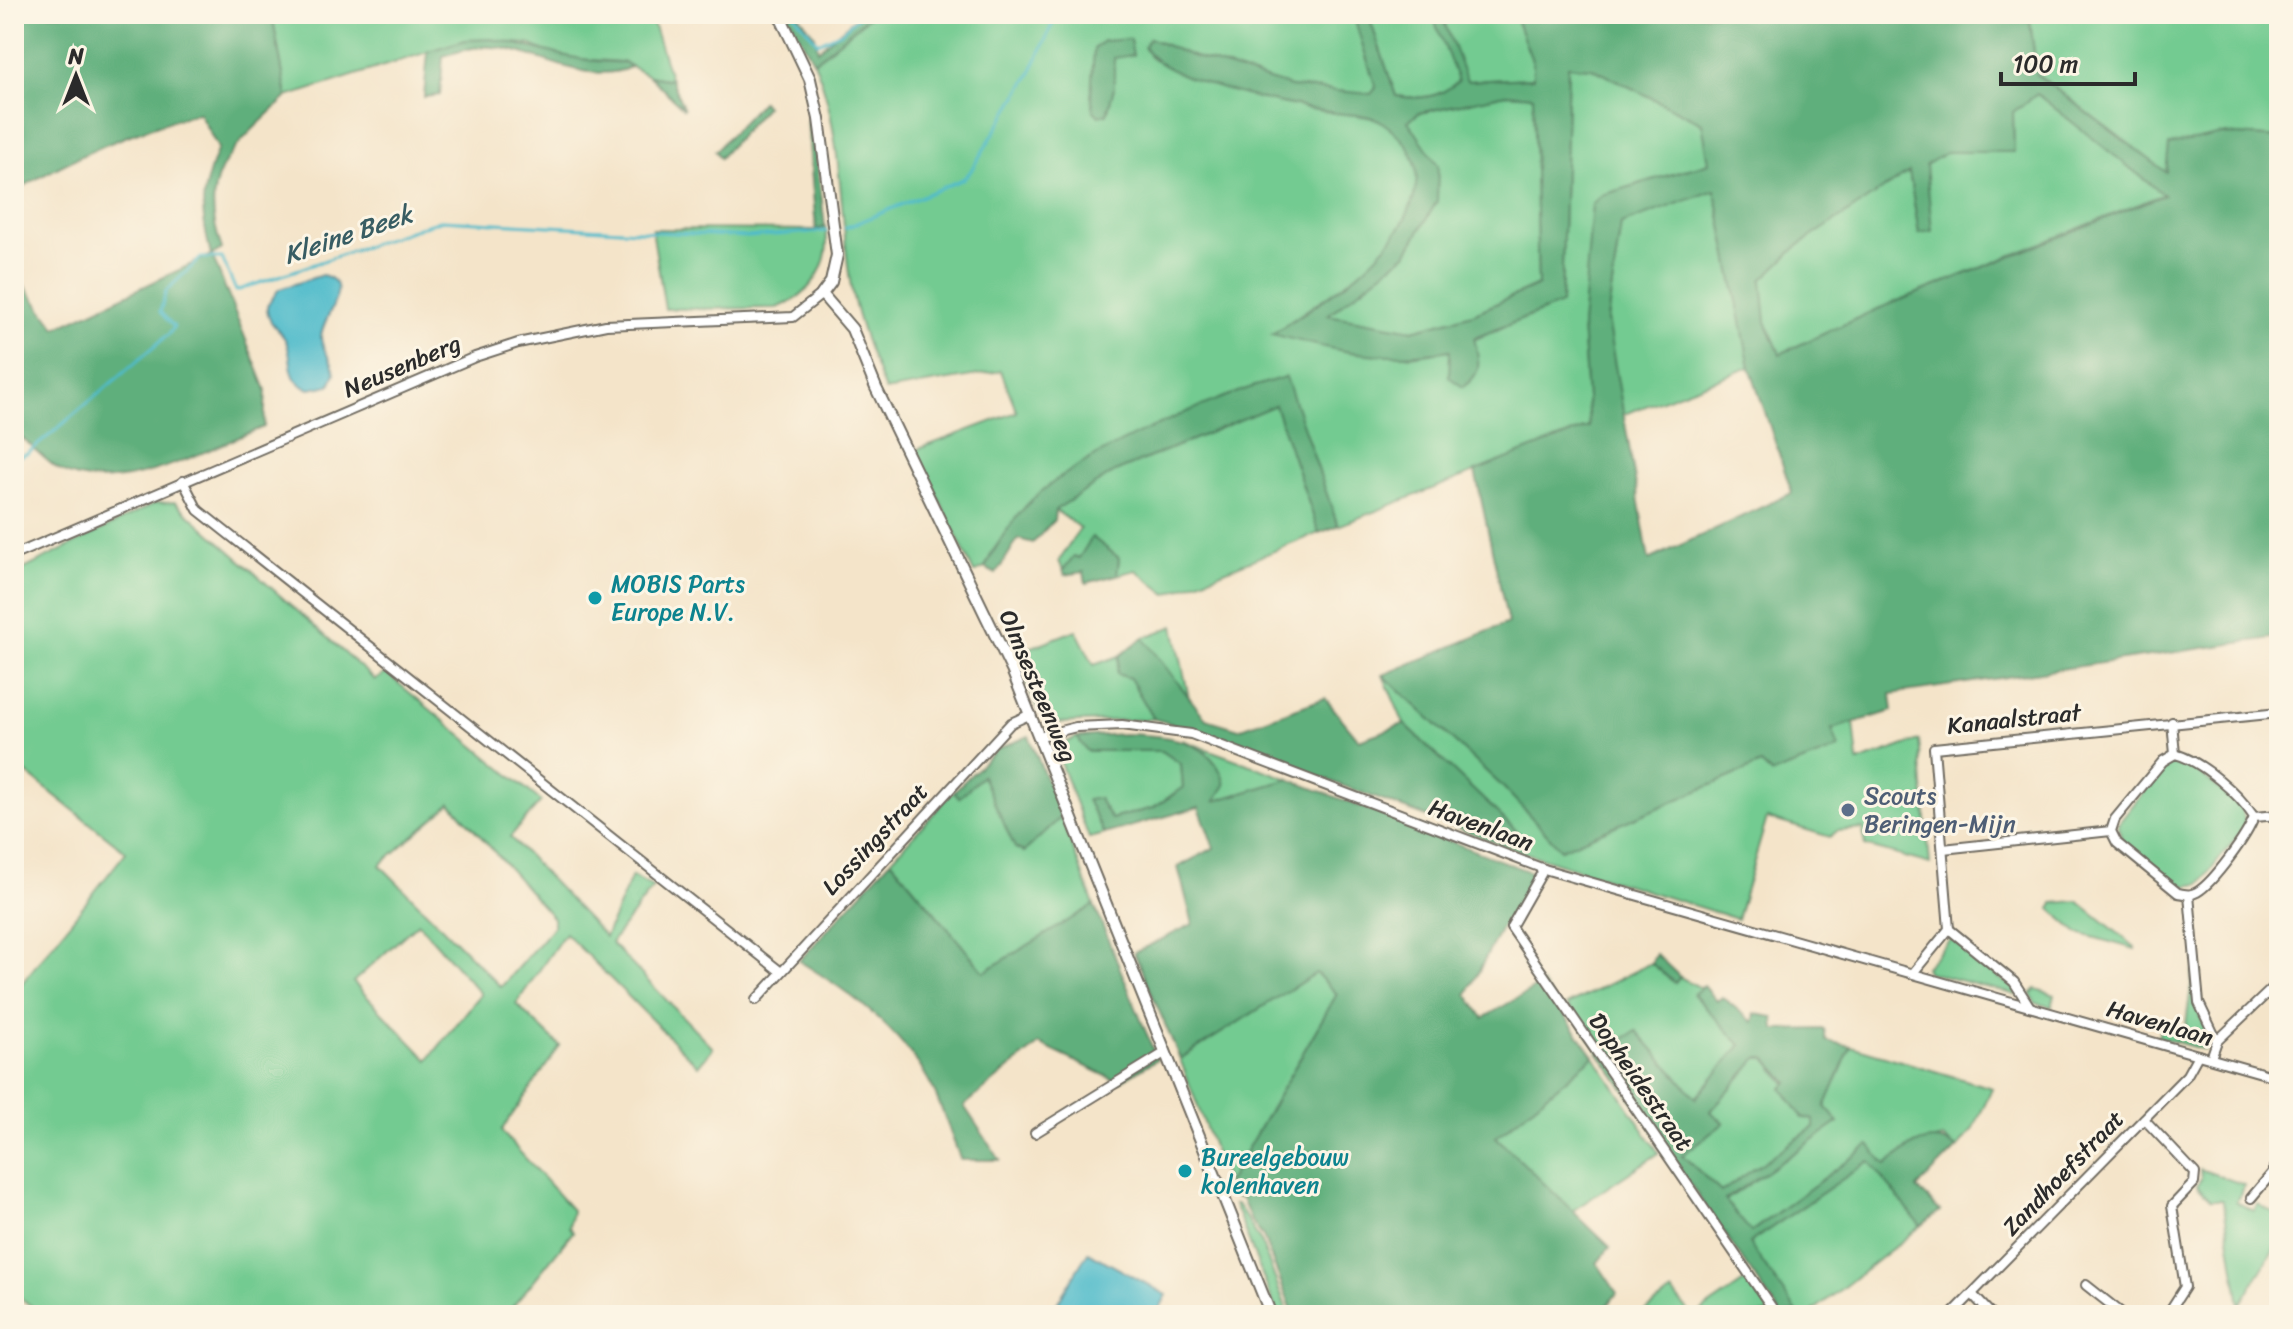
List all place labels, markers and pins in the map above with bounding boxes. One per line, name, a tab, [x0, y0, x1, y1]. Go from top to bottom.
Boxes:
place label: MOBIS Parts Europe N.V.	[611, 563, 745, 633]
marker: MOBIS Parts Europe N.V.	[586, 589, 604, 607]
place label: Scouts Beringen-Mijn	[1864, 775, 2016, 845]
marker: Scouts Beringen-Mijn	[1839, 801, 1857, 819]
place label: Bureelgebouw kolenhaven	[1201, 1136, 1349, 1206]
marker: Bureelgebouw kolenhaven	[1176, 1162, 1194, 1180]

